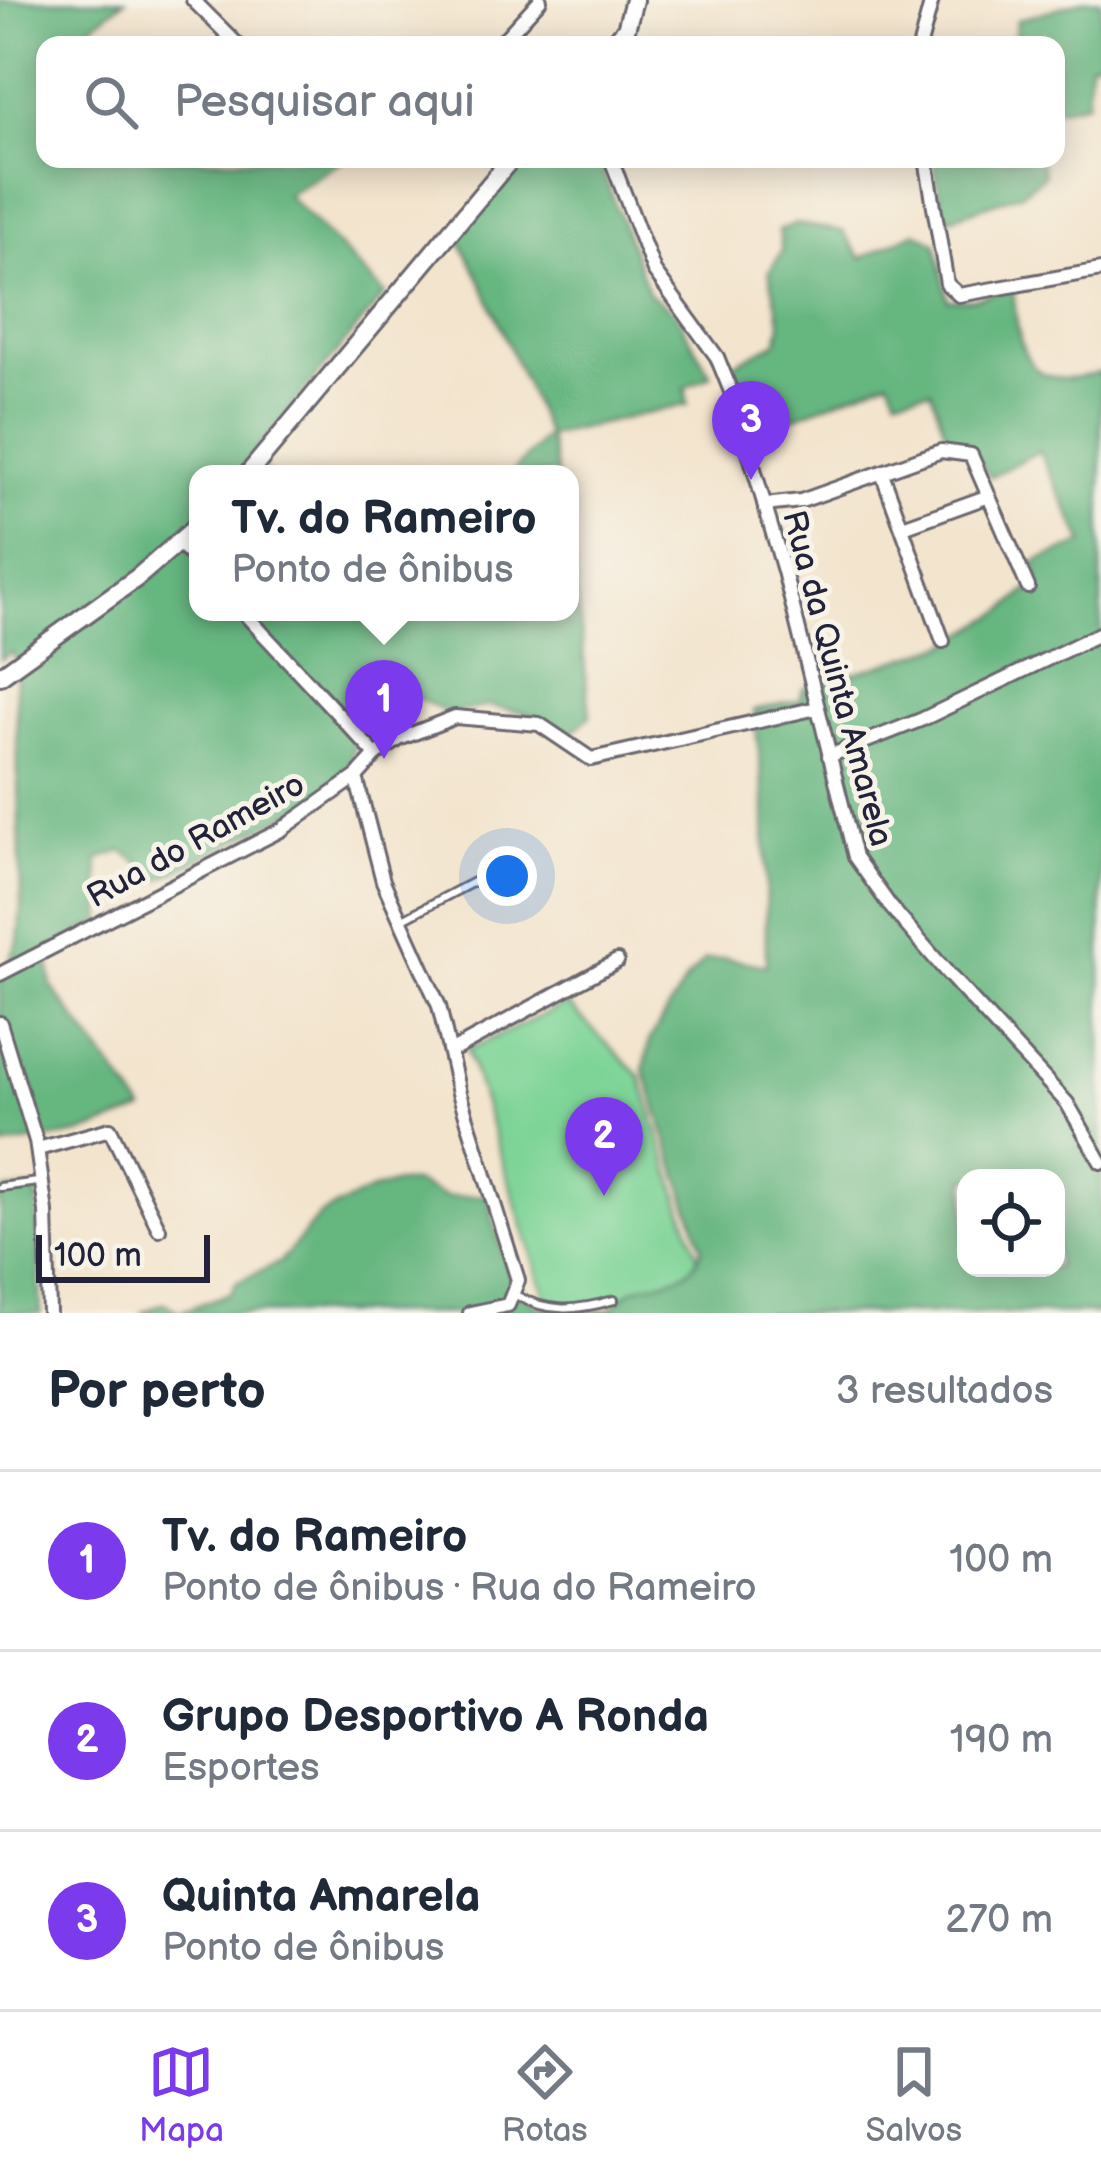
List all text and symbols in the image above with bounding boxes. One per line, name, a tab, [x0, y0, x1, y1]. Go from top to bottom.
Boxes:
search box	[36, 36, 1065, 168]
icon: search	[78, 69, 144, 135]
text: Pesquisar aqui	[174, 75, 475, 130]
pin: 3	[712, 381, 790, 480]
popup	[189, 465, 579, 621]
text: Tv. do Rameiro	[231, 492, 537, 547]
street label: Rua da Quinta Amarela	[773, 506, 901, 851]
text: Ponto de ônibus	[231, 547, 514, 594]
pin: 1	[345, 660, 423, 759]
street label: Rua do Rameiro	[80, 764, 312, 917]
your location	[477, 846, 537, 906]
pin: 2	[565, 1097, 643, 1196]
map controls	[957, 1169, 1065, 1277]
button: locate	[957, 1169, 1065, 1277]
scale bar	[36, 1229, 210, 1282]
text: 100 m	[54, 1236, 142, 1276]
text: Por perto	[48, 1361, 266, 1422]
text: 3 resultados	[836, 1368, 1053, 1415]
text: Tv. do Rameiro	[162, 1510, 467, 1565]
text: 1	[79, 1537, 95, 1584]
text: 100 m	[949, 1537, 1053, 1584]
text: Ponto de ônibus · Rua do Rameiro	[162, 1565, 757, 1612]
text: Grupo Desportivo A Ronda	[162, 1690, 709, 1745]
text: 2	[75, 1717, 99, 1764]
text: 190 m	[950, 1717, 1053, 1764]
text: Esportes	[162, 1745, 320, 1792]
text: Quinta Amarela	[162, 1870, 481, 1925]
text: 3	[76, 1897, 98, 1944]
text: 270 m	[945, 1897, 1053, 1944]
text: Ponto de ônibus	[162, 1925, 444, 1972]
tab: Mapa	[139, 2039, 224, 2151]
tab: Rotas	[502, 2039, 588, 2151]
tab: Salvos	[866, 2039, 962, 2151]

